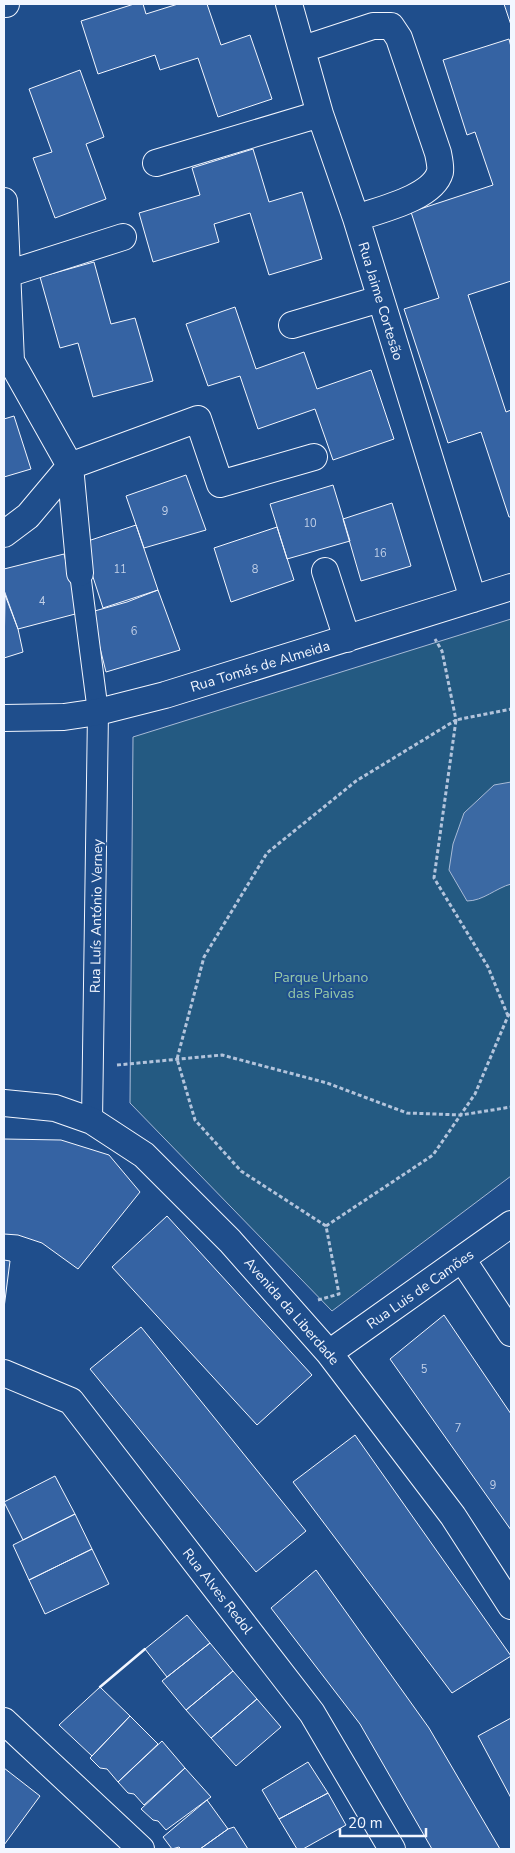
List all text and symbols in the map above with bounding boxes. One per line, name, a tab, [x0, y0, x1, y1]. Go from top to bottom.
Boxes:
street label: Rua Jaime Cortesão	[353, 240, 408, 363]
house number: 9	[162, 504, 168, 519]
house number: 10	[303, 516, 317, 531]
house number: 16	[373, 546, 387, 561]
house number: 11	[113, 562, 127, 577]
house number: 8	[252, 562, 259, 577]
house number: 4	[39, 594, 46, 609]
house number: 6	[131, 624, 138, 639]
street label: Rua Tomás de Almeida	[188, 636, 332, 697]
street label: Rua Luís António Verney	[86, 838, 107, 993]
park label: Parque Urbano das Paivas	[274, 968, 368, 1003]
street label: Rua Luis de Camões	[363, 1245, 478, 1334]
street label: Avenida da Liberdade	[240, 1254, 344, 1369]
house number: 5	[421, 1362, 428, 1377]
house number: 7	[455, 1421, 461, 1436]
house number: 9	[490, 1478, 496, 1493]
street label: Rua Alves Redol	[178, 1544, 258, 1639]
scale bar	[340, 1806, 426, 1838]
text: 20 m	[348, 1813, 383, 1833]

